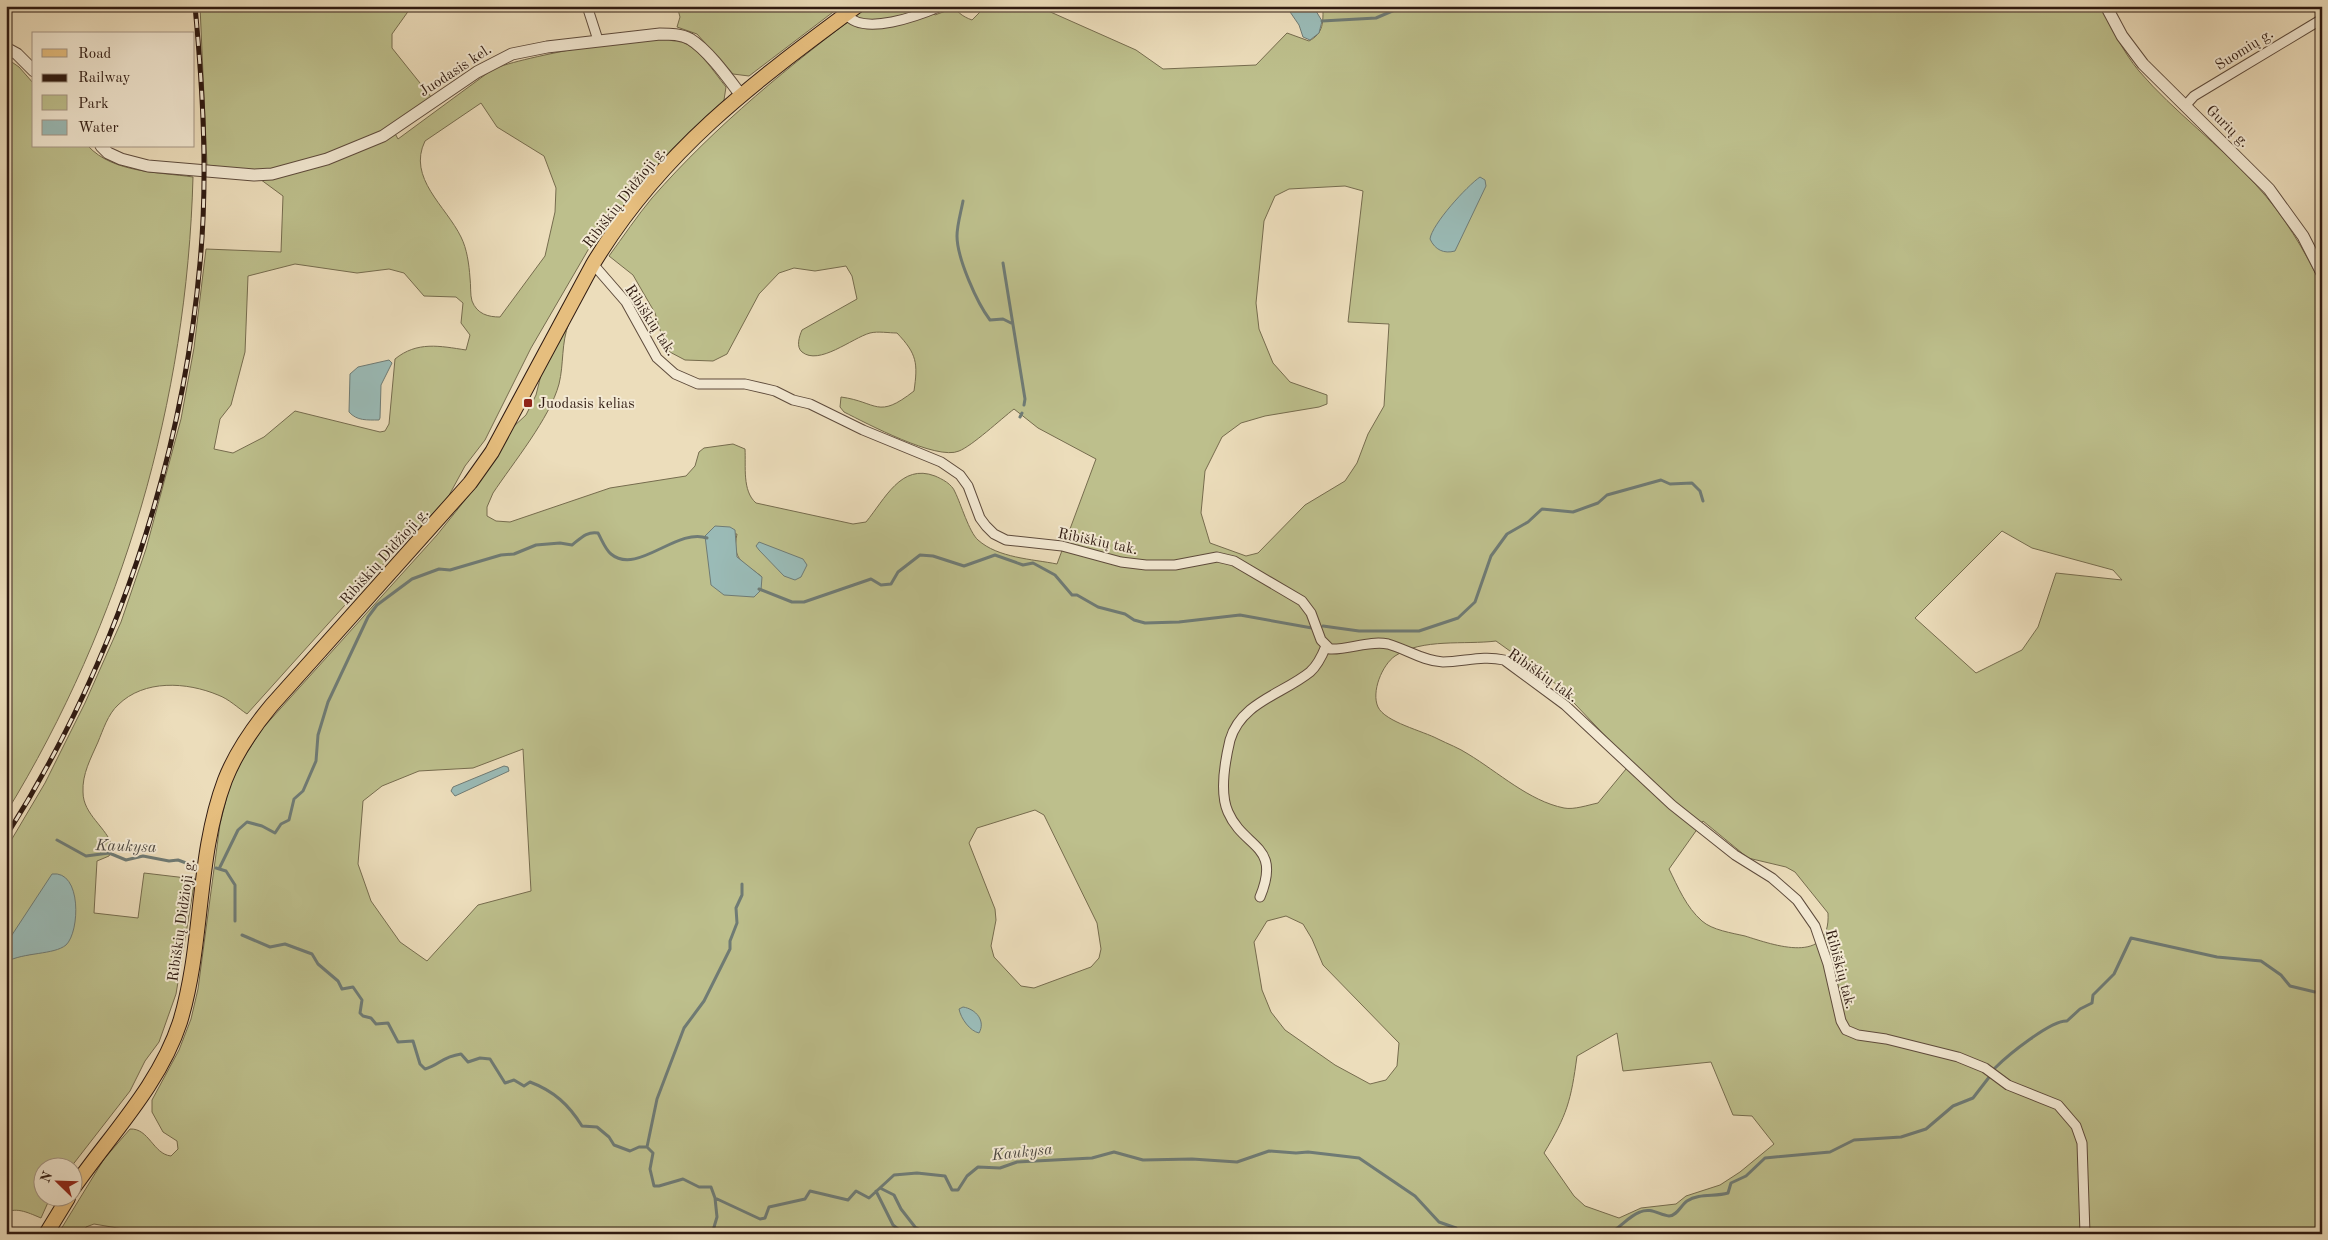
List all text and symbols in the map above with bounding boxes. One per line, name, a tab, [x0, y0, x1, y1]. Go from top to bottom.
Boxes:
street label: Suomių g.	[2213, 27, 2276, 74]
legend	[32, 32, 195, 148]
street label: Juodasis kel.	[417, 42, 495, 100]
text: Road	[78, 47, 112, 62]
text: Railway	[78, 71, 131, 86]
text: Park	[78, 97, 109, 112]
street label: Gurių g.	[2202, 103, 2251, 151]
text: Water	[78, 121, 119, 136]
street label: Ribiškių Didžioji g.	[581, 144, 669, 251]
street label: Ribiškių tak.	[621, 282, 678, 359]
marker: Juodasis kelias	[522, 397, 534, 409]
place label: Juodasis kelias	[538, 397, 635, 412]
street label: Ribiškių Didžioji g.	[338, 506, 432, 608]
street label: Ribiškių tak.	[1056, 527, 1139, 558]
street label: Ribiškių tak.	[1504, 647, 1580, 706]
water label: Kaukysa	[94, 838, 157, 856]
street label: Ribiškių Didžioji g.	[166, 858, 199, 983]
street label: Ribiškių tak.	[1822, 928, 1857, 1011]
water label: Kaukysa	[990, 1142, 1054, 1164]
north arrow	[32, 1158, 82, 1208]
text: N	[38, 1169, 56, 1185]

